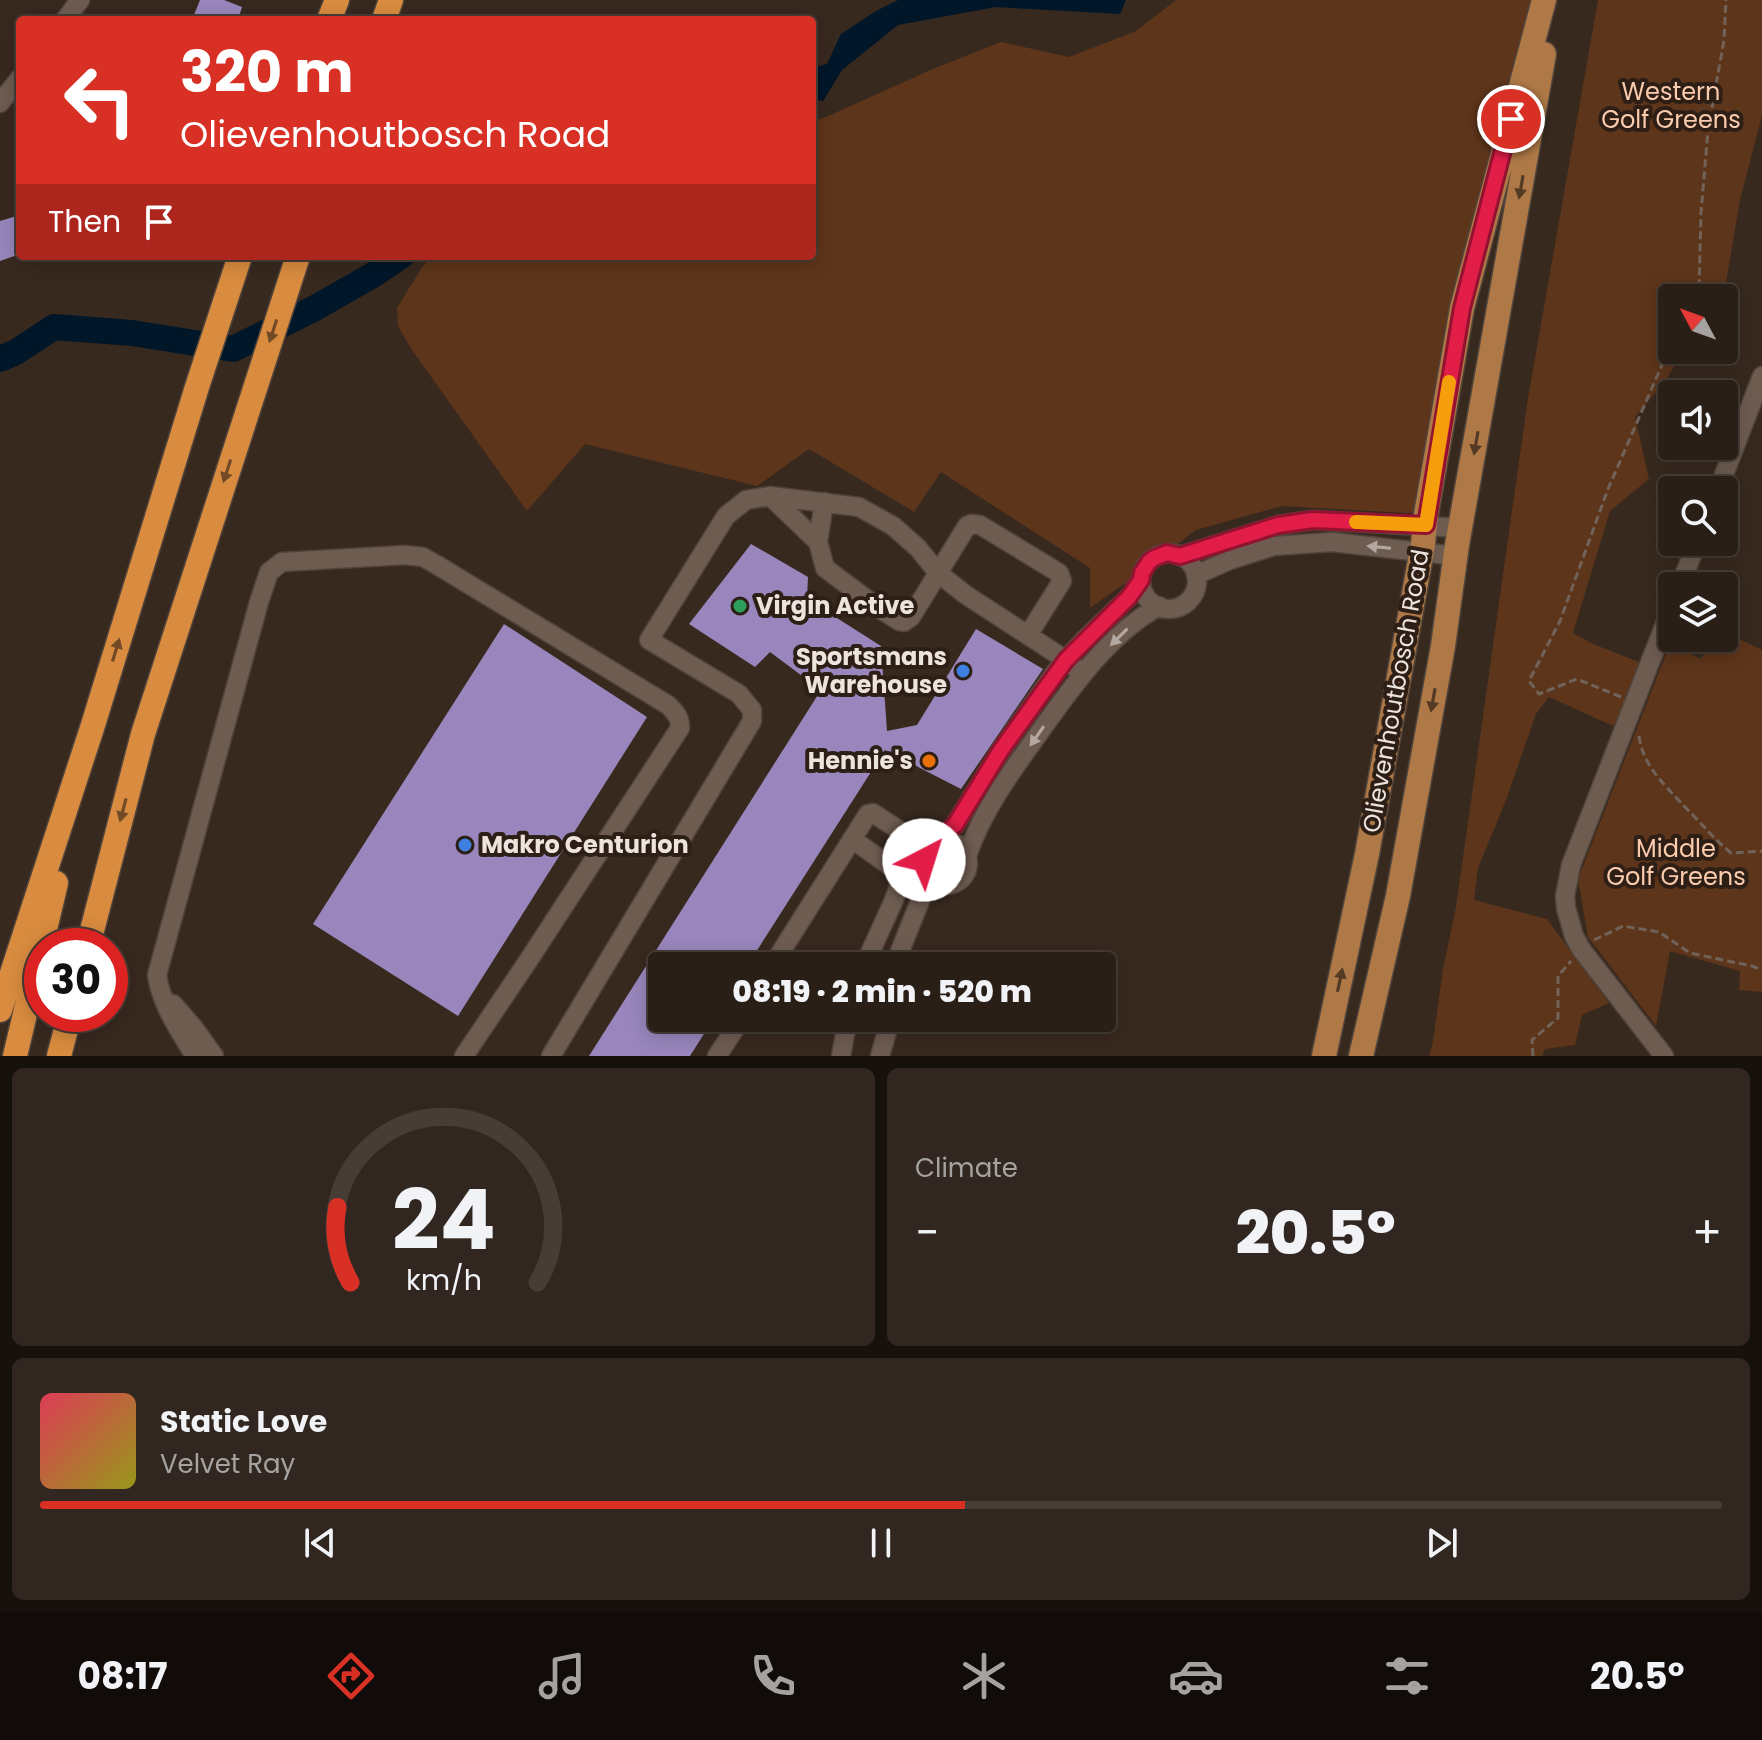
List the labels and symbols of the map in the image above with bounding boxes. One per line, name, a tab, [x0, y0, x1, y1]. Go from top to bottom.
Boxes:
park label: Western Golf Greens	[1601, 75, 1741, 136]
pin	[1477, 85, 1545, 153]
one-way arrow	[1514, 175, 1527, 200]
north arrow	[1658, 284, 1738, 364]
one-way arrow	[266, 319, 278, 343]
one-way arrow	[1469, 431, 1481, 456]
one-way arrow	[220, 460, 233, 484]
one-way arrow	[1366, 540, 1391, 553]
street label: Olievenhoutbosch Road	[1354, 547, 1437, 835]
place label: Virgin Active	[756, 589, 915, 622]
marker: Virgin Active	[731, 597, 749, 615]
one-way arrow	[1110, 627, 1129, 646]
one-way arrow	[110, 638, 123, 662]
place label: Sportsmans Warehouse	[796, 640, 947, 701]
marker: Sportsmans Warehouse	[954, 662, 972, 680]
one-way arrow	[1427, 688, 1439, 713]
one-way arrow	[1030, 726, 1045, 747]
place label: Hennie's	[808, 744, 913, 777]
marker: Hennie's	[920, 752, 938, 770]
one-way arrow	[117, 797, 129, 822]
position arrow	[882, 818, 966, 902]
place label: Makro Centurion	[481, 828, 689, 861]
park label: Middle Golf Greens	[1606, 832, 1746, 893]
marker: Makro Centurion	[456, 836, 474, 854]
speed limit sign: 30	[24, 928, 128, 1032]
one-way arrow	[1334, 967, 1347, 992]

